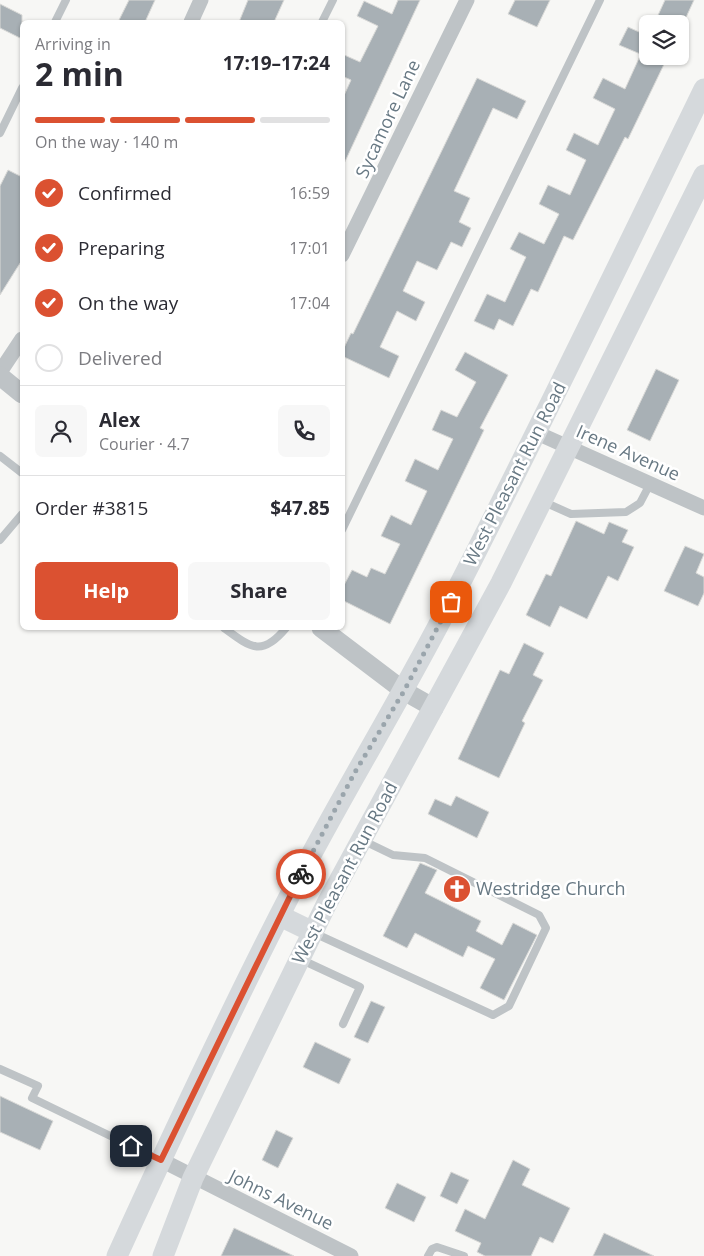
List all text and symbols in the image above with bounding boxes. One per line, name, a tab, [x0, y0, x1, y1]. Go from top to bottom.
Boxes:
map controls	[639, 15, 689, 65]
button: layers	[639, 15, 689, 65]
text: Arriving in	[35, 33, 111, 55]
text: 17:19–17:24	[223, 50, 330, 76]
text: 2 min	[35, 52, 124, 95]
street label: Sycamore Lane	[349, 56, 425, 182]
text: On the way · 140 m	[35, 131, 178, 153]
icon: check	[35, 179, 63, 207]
text: Confirmed	[78, 180, 172, 206]
text: 16:59	[289, 182, 330, 204]
icon: check	[35, 234, 63, 262]
text: Preparing	[78, 235, 165, 261]
text: 17:01	[289, 237, 330, 259]
icon: check	[35, 289, 63, 317]
text: On the way	[78, 290, 178, 316]
text: 17:04	[289, 292, 330, 314]
text: Delivered	[78, 345, 162, 371]
street label: West Pleasant Run Road	[457, 377, 571, 570]
button: person	[35, 405, 87, 457]
button: phone	[278, 405, 330, 457]
text: Alex	[99, 407, 140, 433]
street label: Irene Avenue	[573, 419, 684, 486]
text: Courier · 4.7	[99, 433, 190, 455]
text: Order #3815	[35, 495, 148, 521]
text: $47.85	[270, 495, 330, 521]
button: Help	[35, 562, 178, 620]
button: Share	[188, 562, 330, 620]
pin	[430, 581, 472, 623]
icon: bag	[437, 588, 465, 616]
street label: West Pleasant Run Road	[286, 777, 402, 968]
courier	[276, 849, 326, 899]
icon: bike	[287, 860, 315, 888]
church icon: Westridge Church	[442, 874, 472, 904]
place label: Westridge Church	[476, 876, 626, 900]
pin	[110, 1125, 152, 1167]
icon: home	[117, 1132, 145, 1160]
street label: Johns Avenue	[223, 1163, 338, 1235]

